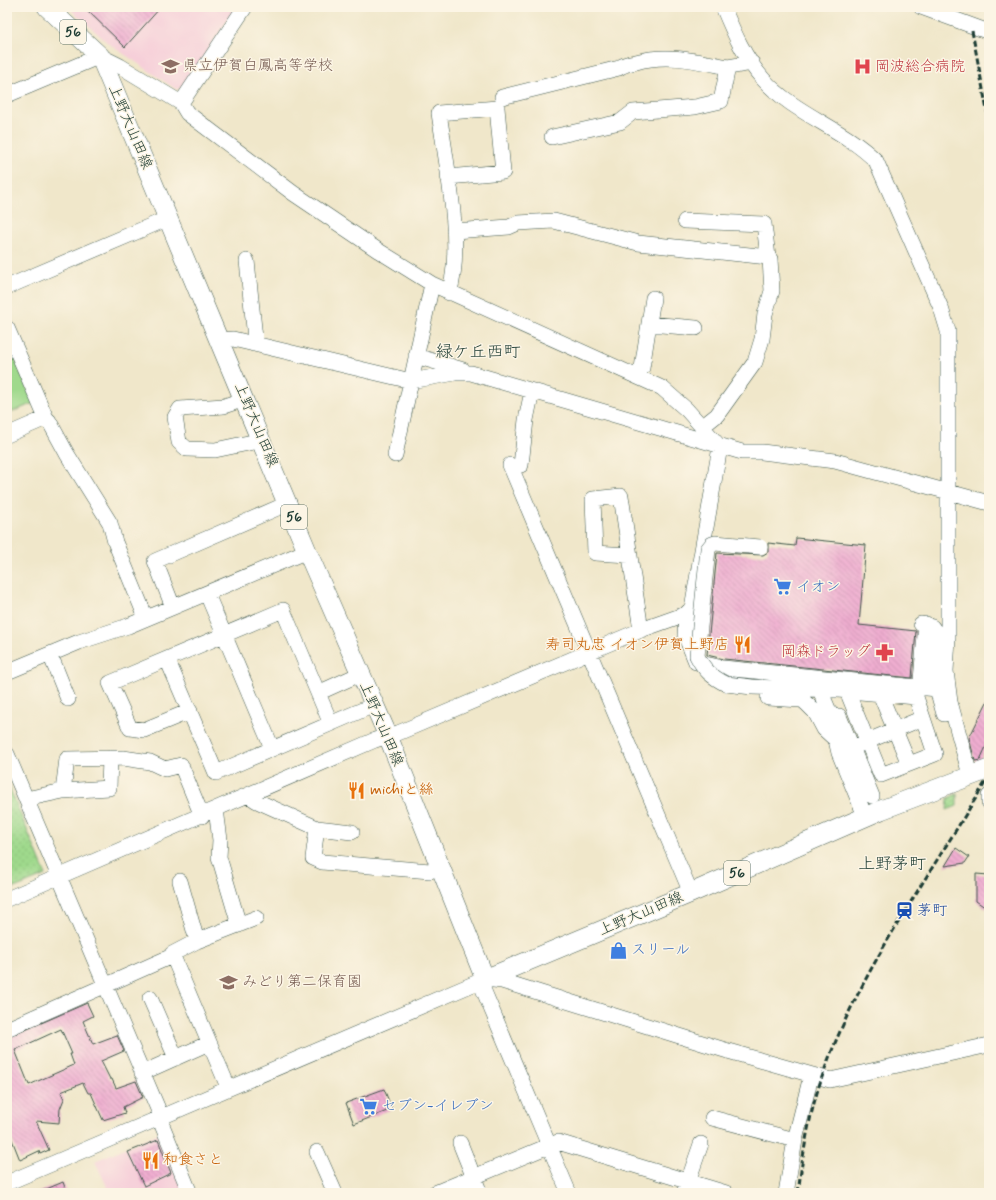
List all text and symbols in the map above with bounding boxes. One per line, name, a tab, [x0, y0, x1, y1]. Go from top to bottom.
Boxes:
road number: 56	[60, 20, 86, 44]
school or university icon: 県立伊賀白鳳高等学校	[160, 56, 180, 76]
place label: 県立伊賀白鳳高等学校	[183, 56, 333, 76]
hospital icon: 岡波総合病院	[852, 57, 872, 77]
place label: 岡波総合病院	[875, 57, 965, 77]
street label: 上野大山田線	[103, 82, 157, 172]
district label: 緑ケ丘西町	[436, 341, 521, 363]
street label: 上野大山田線	[229, 380, 283, 470]
road number: 56	[281, 505, 307, 529]
supermarket icon: イオン	[773, 577, 793, 597]
place label: イオン	[796, 577, 840, 597]
place label: 寿司丸忠 イオン伊賀上野店	[546, 635, 729, 655]
restaurant icon: 寿司丸忠 イオン伊賀上野店	[732, 635, 752, 655]
place label: 岡森ドラッグ	[781, 642, 871, 662]
pharmacy icon: 岡森ドラッグ	[874, 642, 894, 662]
street label: 上野大山田線	[354, 679, 408, 769]
restaurant icon: michiと絲	[347, 780, 367, 800]
place label: michiと絲	[370, 780, 433, 800]
district label: 上野茅町	[858, 853, 926, 875]
road number: 56	[724, 861, 750, 885]
street label: 上野大山田線	[596, 887, 686, 941]
station icon: 茅町	[894, 901, 914, 921]
place label: 茅町	[917, 901, 948, 921]
shop icon: スリール	[608, 940, 628, 960]
place label: スリール	[631, 940, 690, 960]
school or university icon: みどり第二保育園	[219, 972, 239, 992]
place label: みどり第二保育園	[242, 972, 362, 992]
supermarket icon: セブン-イレブン	[359, 1096, 379, 1116]
place label: セブン-イレブン	[382, 1096, 494, 1116]
restaurant icon: 和食さと	[140, 1150, 160, 1170]
place label: 和食さと	[163, 1150, 223, 1170]

